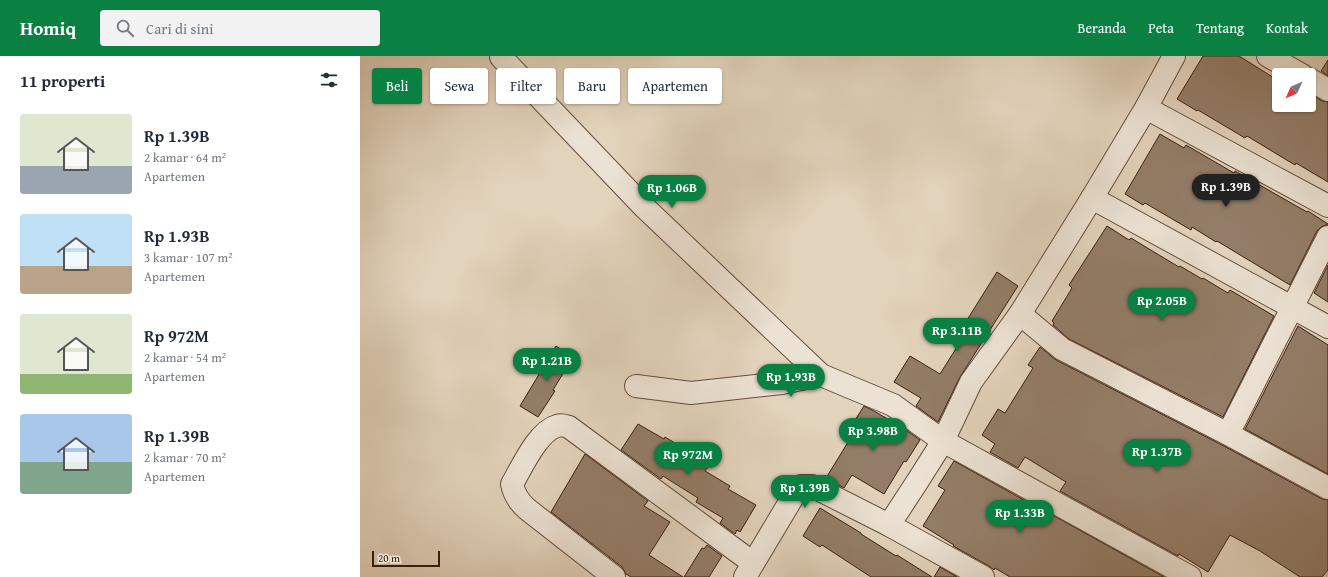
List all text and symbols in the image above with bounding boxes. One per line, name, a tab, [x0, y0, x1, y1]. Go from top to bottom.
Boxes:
search box	[100, 10, 380, 46]
text: Homiq	[20, 14, 76, 42]
icon: search	[114, 17, 136, 39]
text: Cari di sini	[146, 18, 213, 39]
text: Beranda	[1078, 18, 1126, 38]
text: Peta	[1148, 18, 1174, 38]
text: Tentang	[1196, 18, 1244, 38]
text: Kontak	[1266, 18, 1308, 38]
text: 11 properti	[20, 68, 105, 93]
chip: Beli	[372, 68, 422, 104]
chip: Sewa	[430, 68, 488, 104]
chip: Filter	[496, 68, 556, 104]
chip: Baru	[564, 68, 620, 104]
chip: Apartemen	[628, 68, 722, 104]
north arrow	[1272, 68, 1316, 112]
map controls	[1272, 68, 1316, 112]
icon: filters	[318, 69, 340, 91]
text: Rp 1.39B	[144, 123, 210, 148]
icon: home	[52, 130, 100, 178]
text: 2 kamar · 64 m²	[144, 148, 226, 167]
text: Apartemen	[144, 167, 205, 186]
pin: Rp 1.39B	[1185, 174, 1267, 208]
pin: Rp 1.06B	[631, 175, 713, 209]
text: Rp 1.39B	[1201, 177, 1251, 196]
text: Rp 1.06B	[647, 178, 697, 197]
text: Rp 1.93B	[144, 223, 210, 248]
icon: home	[52, 230, 100, 278]
text: 3 kamar · 107 m²	[144, 248, 233, 267]
text: Apartemen	[144, 267, 205, 286]
pin: Rp 2.05B	[1121, 288, 1203, 322]
text: Rp 2.05B	[1137, 291, 1187, 310]
pin: Rp 3.11B	[916, 318, 998, 352]
text: Rp 3.11B	[932, 321, 982, 340]
text: Rp 972M	[144, 323, 209, 348]
icon: home	[52, 330, 100, 378]
text: 2 kamar · 54 m²	[144, 348, 226, 367]
pin: Rp 1.21B	[506, 348, 588, 382]
text: Rp 1.21B	[522, 351, 572, 370]
pin: Rp 1.93B	[750, 364, 832, 398]
text: Apartemen	[144, 367, 205, 386]
text: Rp 1.93B	[766, 367, 816, 386]
pin: Rp 3.98B	[832, 418, 914, 452]
text: Rp 3.98B	[848, 421, 898, 440]
text: Rp 1.39B	[144, 423, 210, 448]
icon: home	[52, 430, 100, 478]
pin: Rp 1.37B	[1116, 439, 1198, 473]
pin: Rp 972M	[651, 442, 725, 476]
text: Rp 1.37B	[1132, 442, 1182, 461]
text: Rp 972M	[663, 445, 713, 464]
text: 2 kamar · 70 m²	[144, 448, 226, 467]
text: Apartemen	[144, 467, 205, 486]
pin: Rp 1.39B	[764, 475, 846, 509]
text: Rp 1.39B	[780, 478, 830, 497]
pin: Rp 1.33B	[979, 500, 1061, 534]
text: Rp 1.33B	[995, 503, 1045, 522]
scale bar	[372, 549, 440, 568]
text: 20 m	[378, 550, 400, 566]

